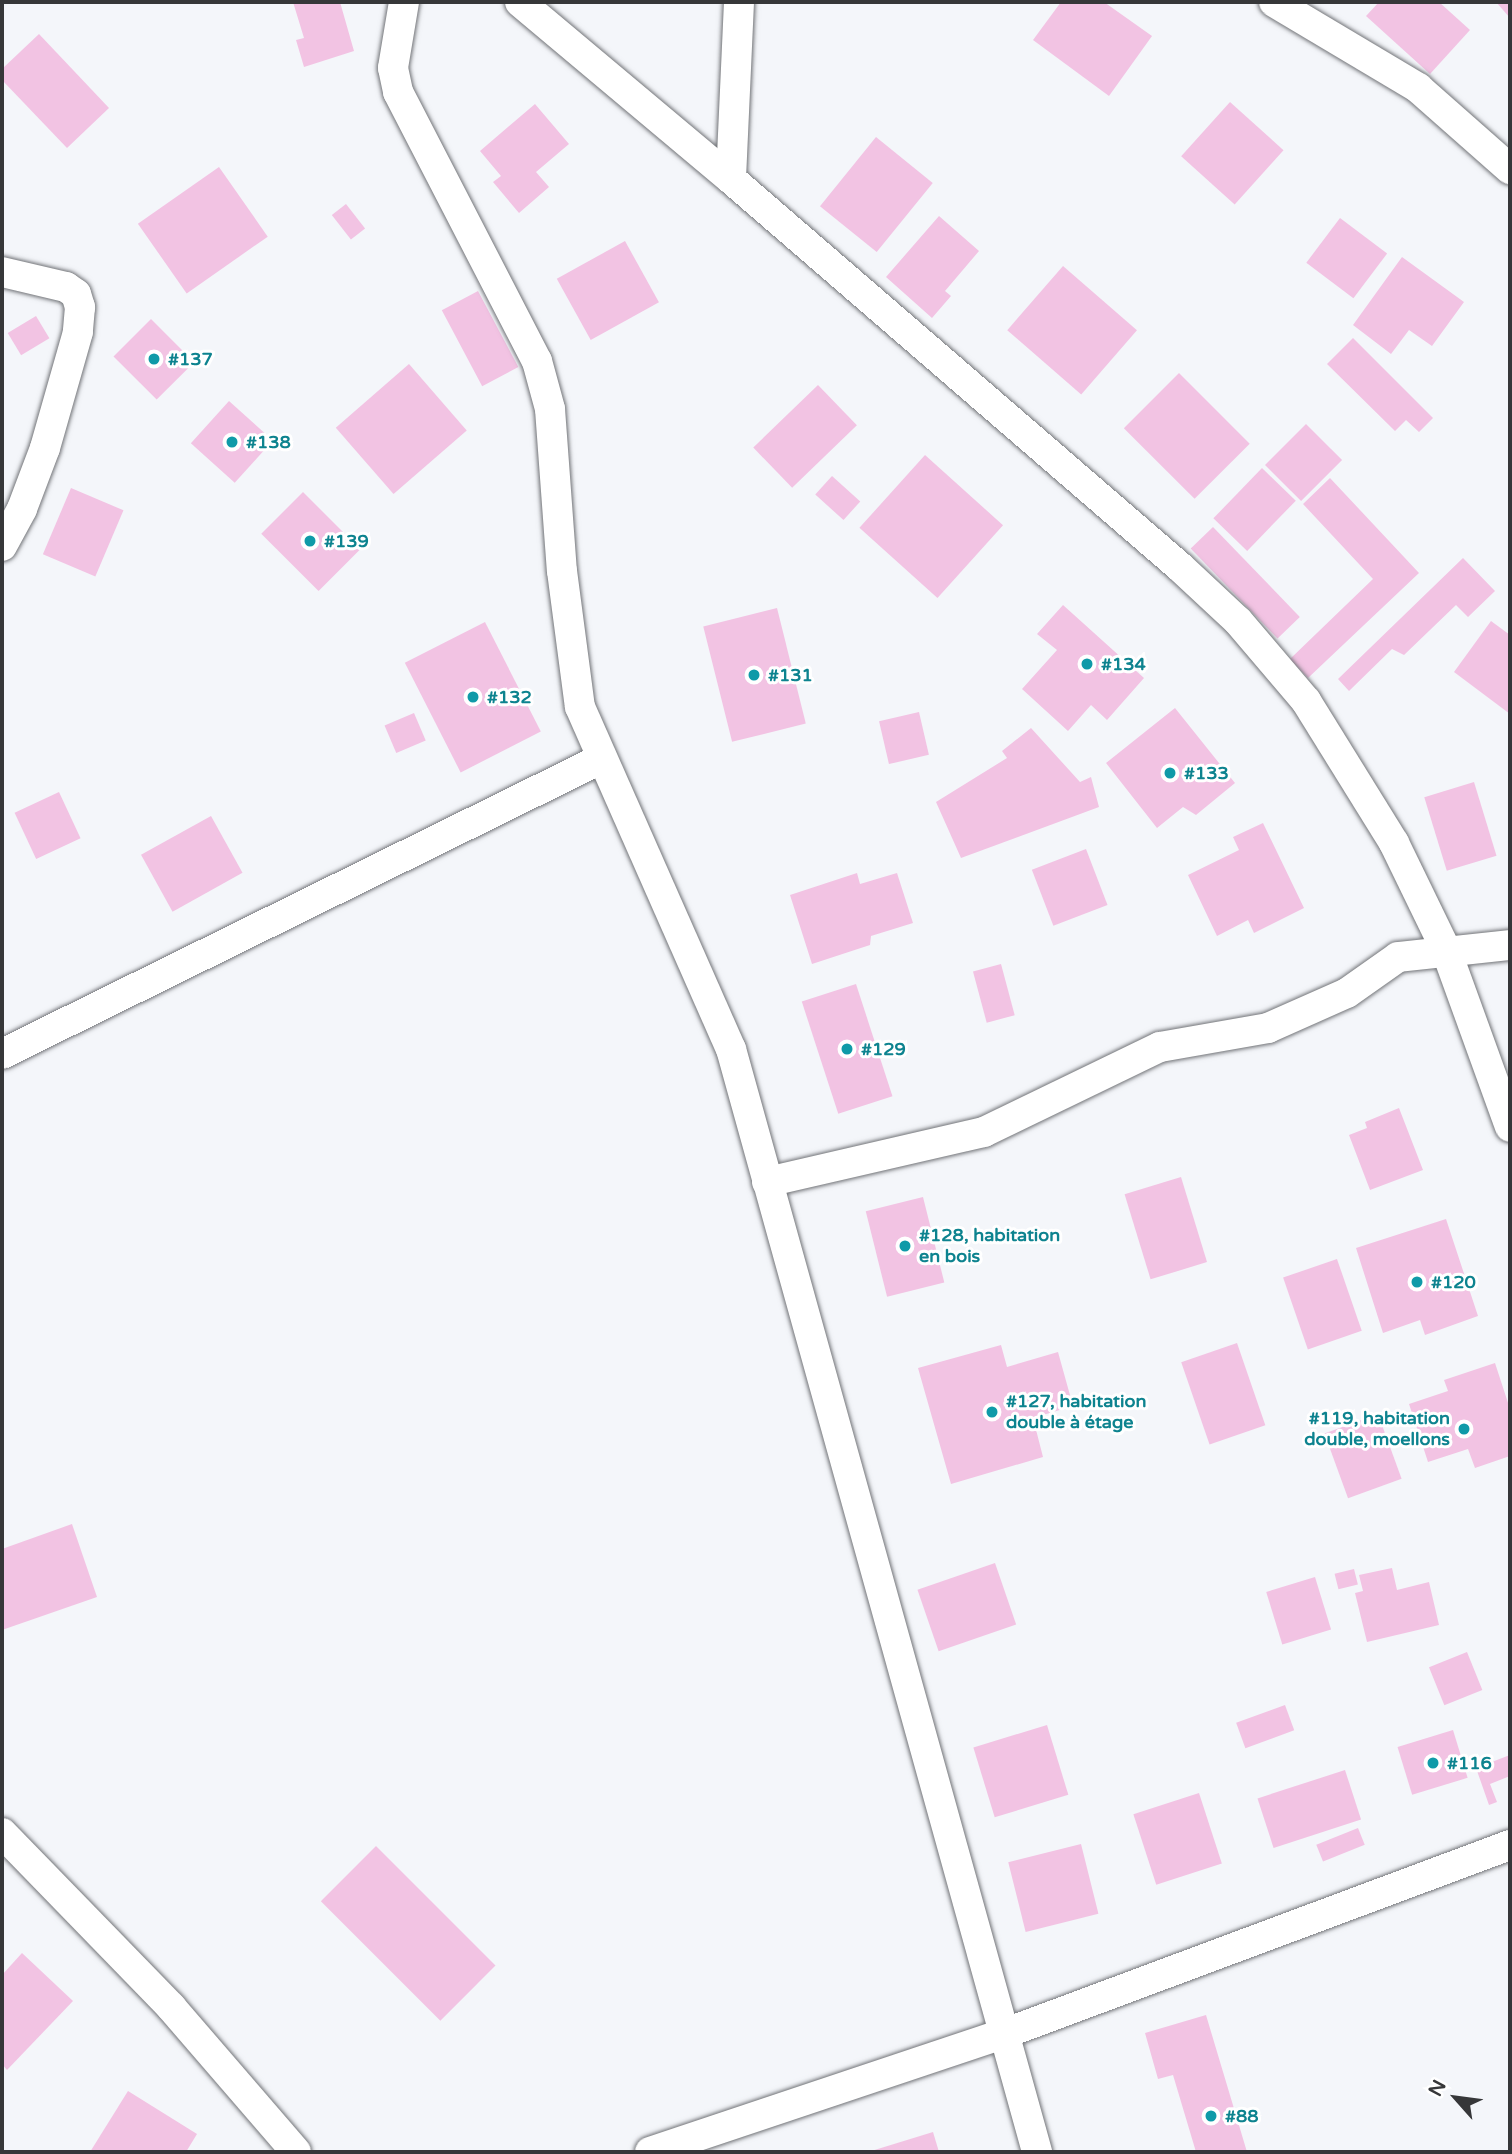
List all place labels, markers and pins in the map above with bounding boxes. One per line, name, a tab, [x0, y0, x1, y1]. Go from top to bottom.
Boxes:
place label: #137	[168, 348, 213, 370]
marker: #137	[146, 351, 162, 367]
place label: #138	[246, 431, 291, 453]
marker: #138	[224, 434, 240, 450]
place label: #139	[324, 530, 369, 552]
marker: #139	[302, 533, 318, 549]
place label: #134	[1101, 653, 1146, 675]
marker: #134	[1079, 656, 1095, 672]
place label: #131	[768, 664, 813, 686]
marker: #131	[746, 667, 762, 683]
place label: #132	[487, 686, 532, 708]
marker: #132	[465, 689, 481, 705]
place label: #133	[1184, 762, 1229, 784]
marker: #133	[1162, 765, 1178, 781]
place label: #129	[861, 1038, 906, 1060]
marker: #129	[839, 1041, 855, 1057]
place label: #128, habitation en bois	[919, 1225, 1060, 1268]
marker: #128, habitation en bois	[897, 1238, 913, 1254]
place label: #120	[1431, 1271, 1476, 1293]
marker: #120	[1409, 1274, 1425, 1290]
place label: #127, habitation double à étage	[1006, 1391, 1146, 1434]
marker: #127, habitation double à étage	[984, 1404, 1000, 1420]
place label: #119, habitation double, moellons	[1304, 1408, 1450, 1450]
marker: #119, habitation double, moellons	[1456, 1421, 1472, 1437]
place label: #116	[1447, 1752, 1492, 1774]
marker: #116	[1425, 1755, 1441, 1771]
place label: #88	[1225, 2105, 1259, 2127]
marker: #88	[1203, 2108, 1219, 2124]

